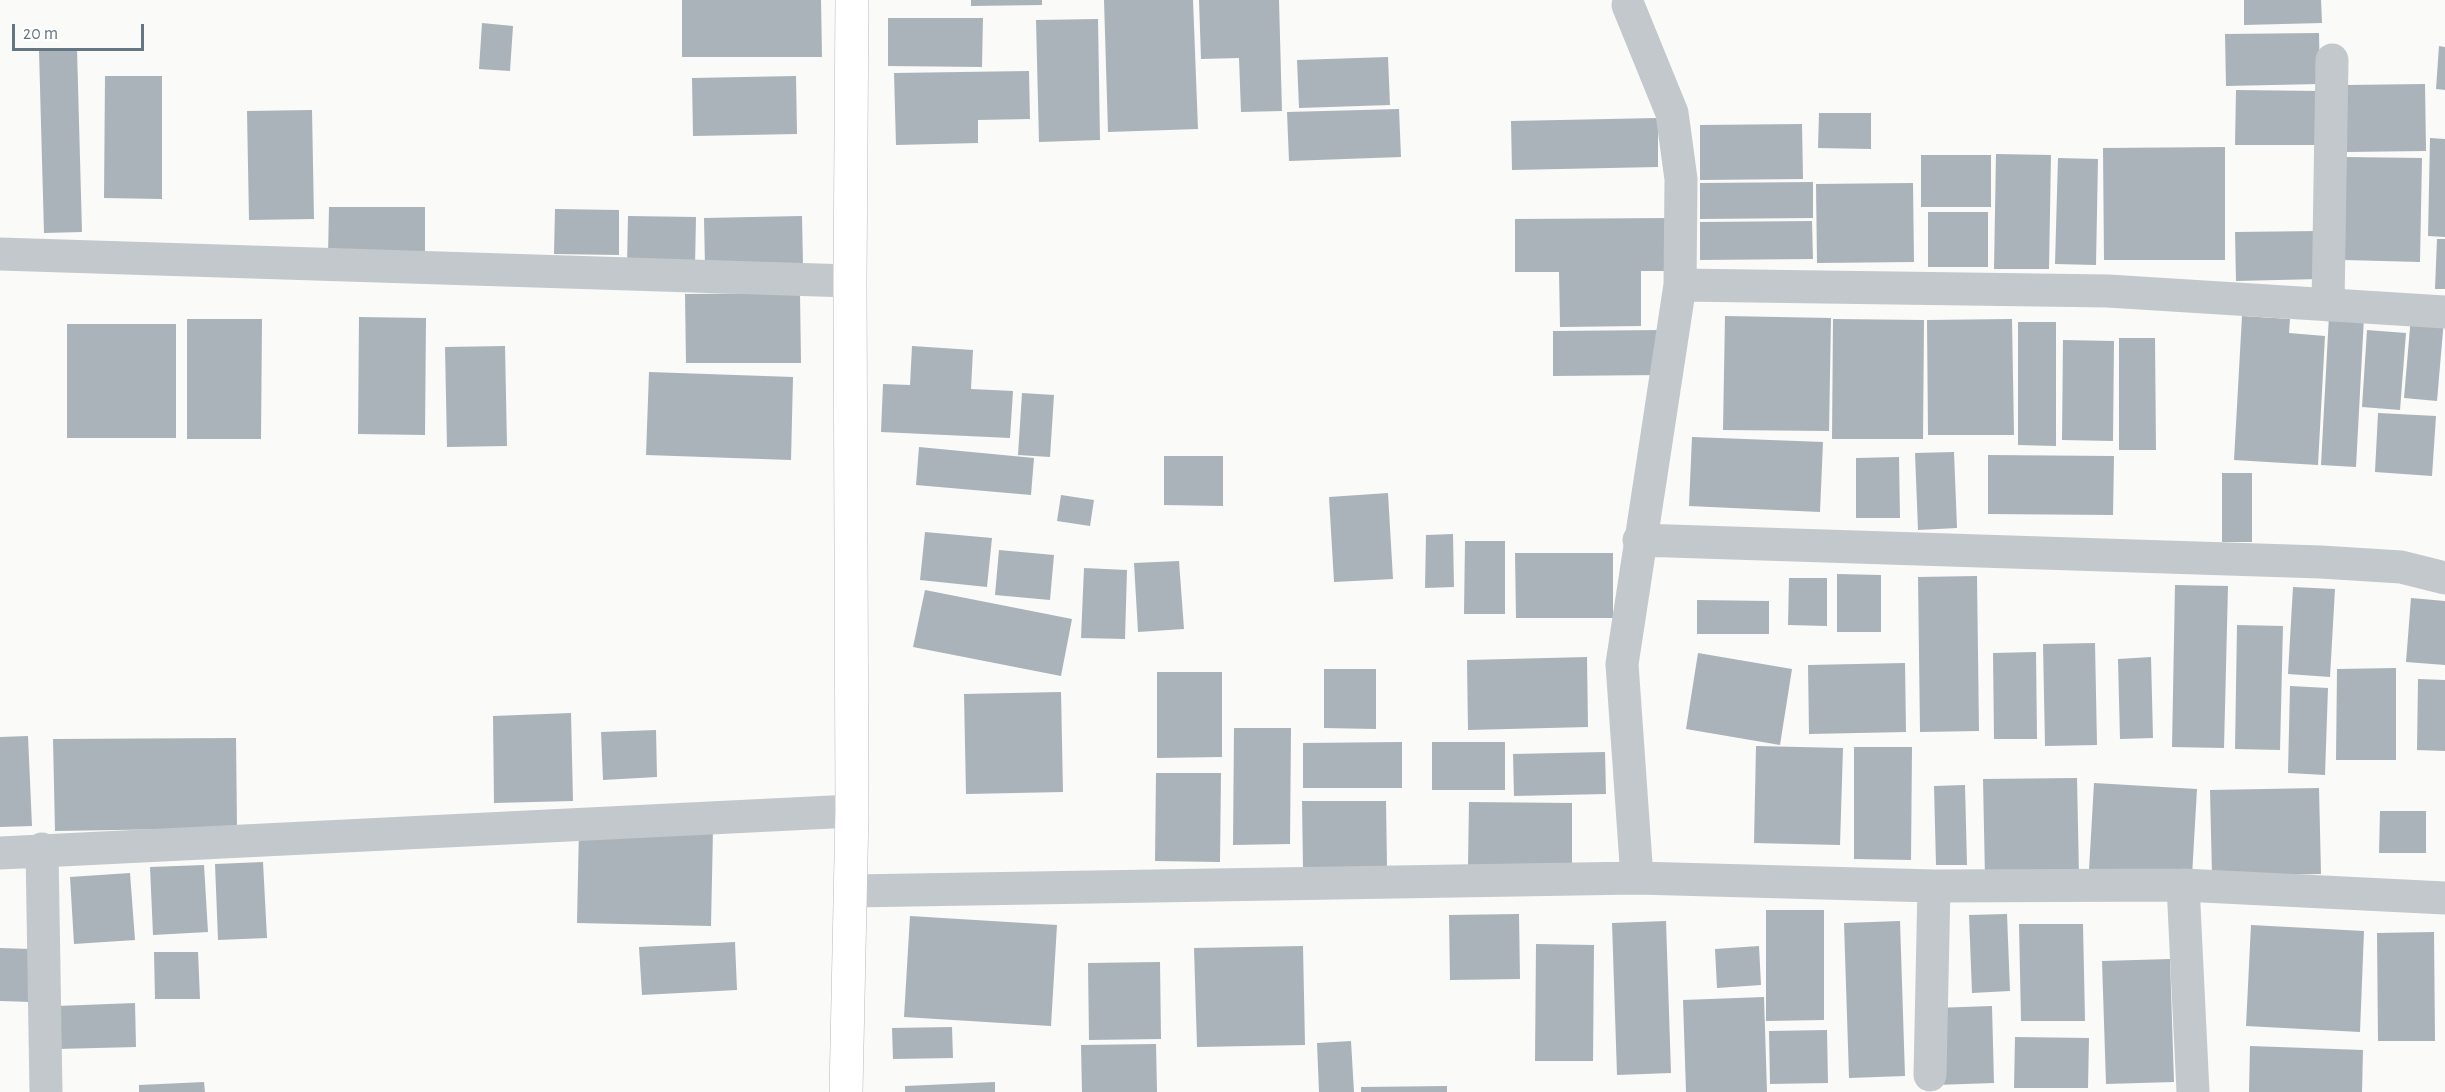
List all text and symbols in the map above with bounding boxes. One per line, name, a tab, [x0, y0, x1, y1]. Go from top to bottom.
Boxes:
scale bar	[15, 12, 147, 50]
text: 20 m	[23, 25, 58, 43]

